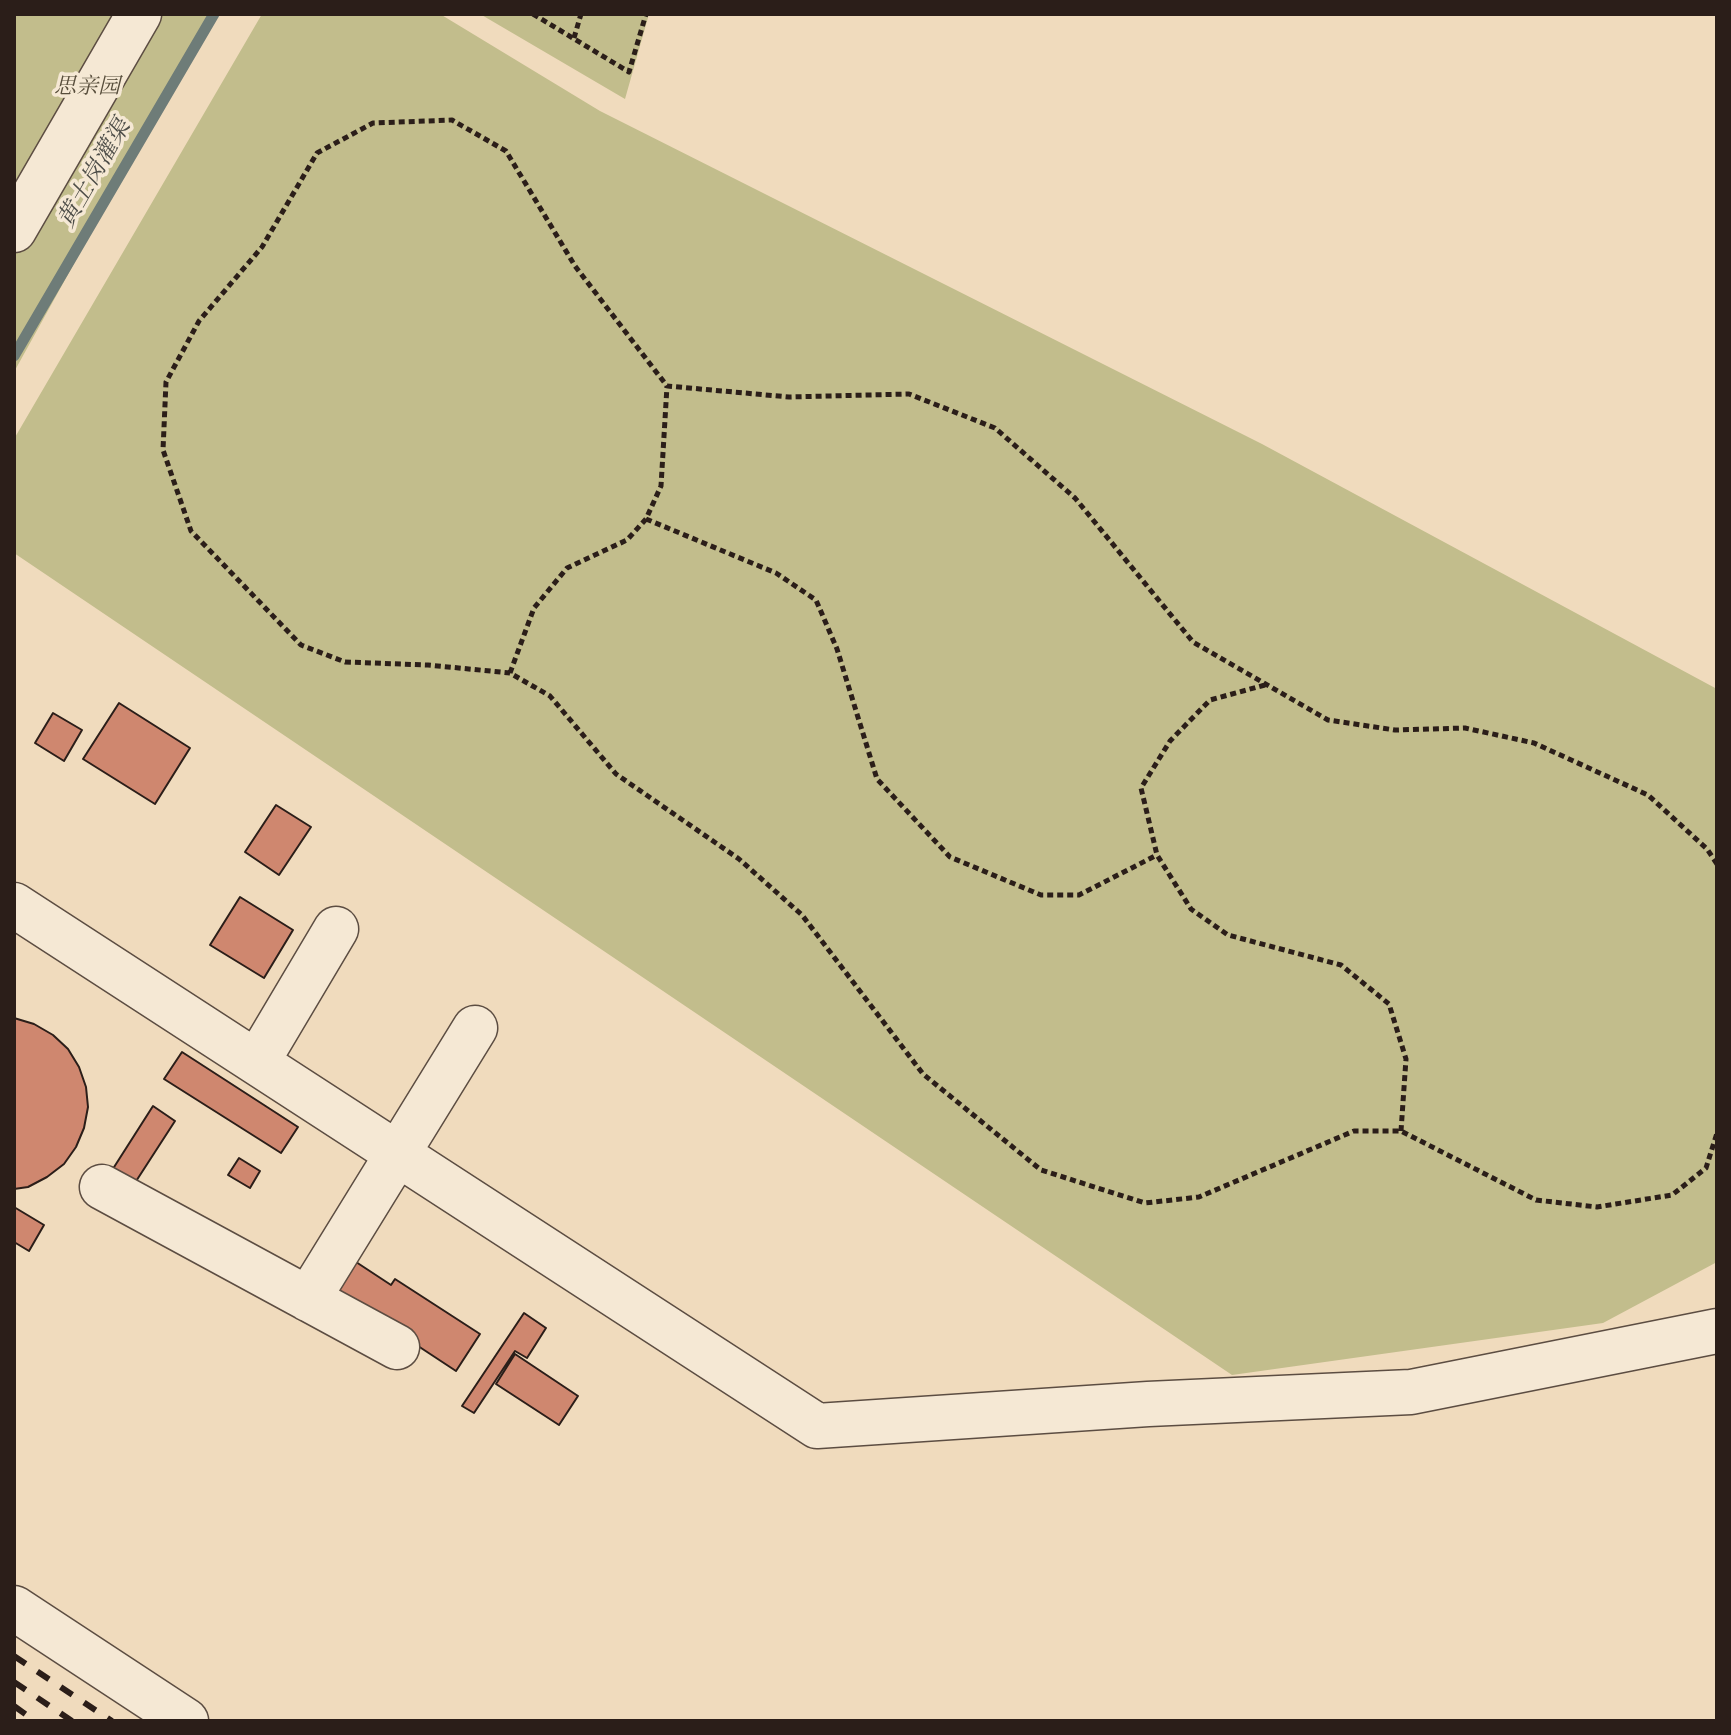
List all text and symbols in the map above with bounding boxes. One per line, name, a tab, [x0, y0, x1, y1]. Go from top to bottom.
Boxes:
park label: 思亲园	[54, 75, 120, 101]
water label: 黄土岗灌渠	[53, 115, 137, 233]

